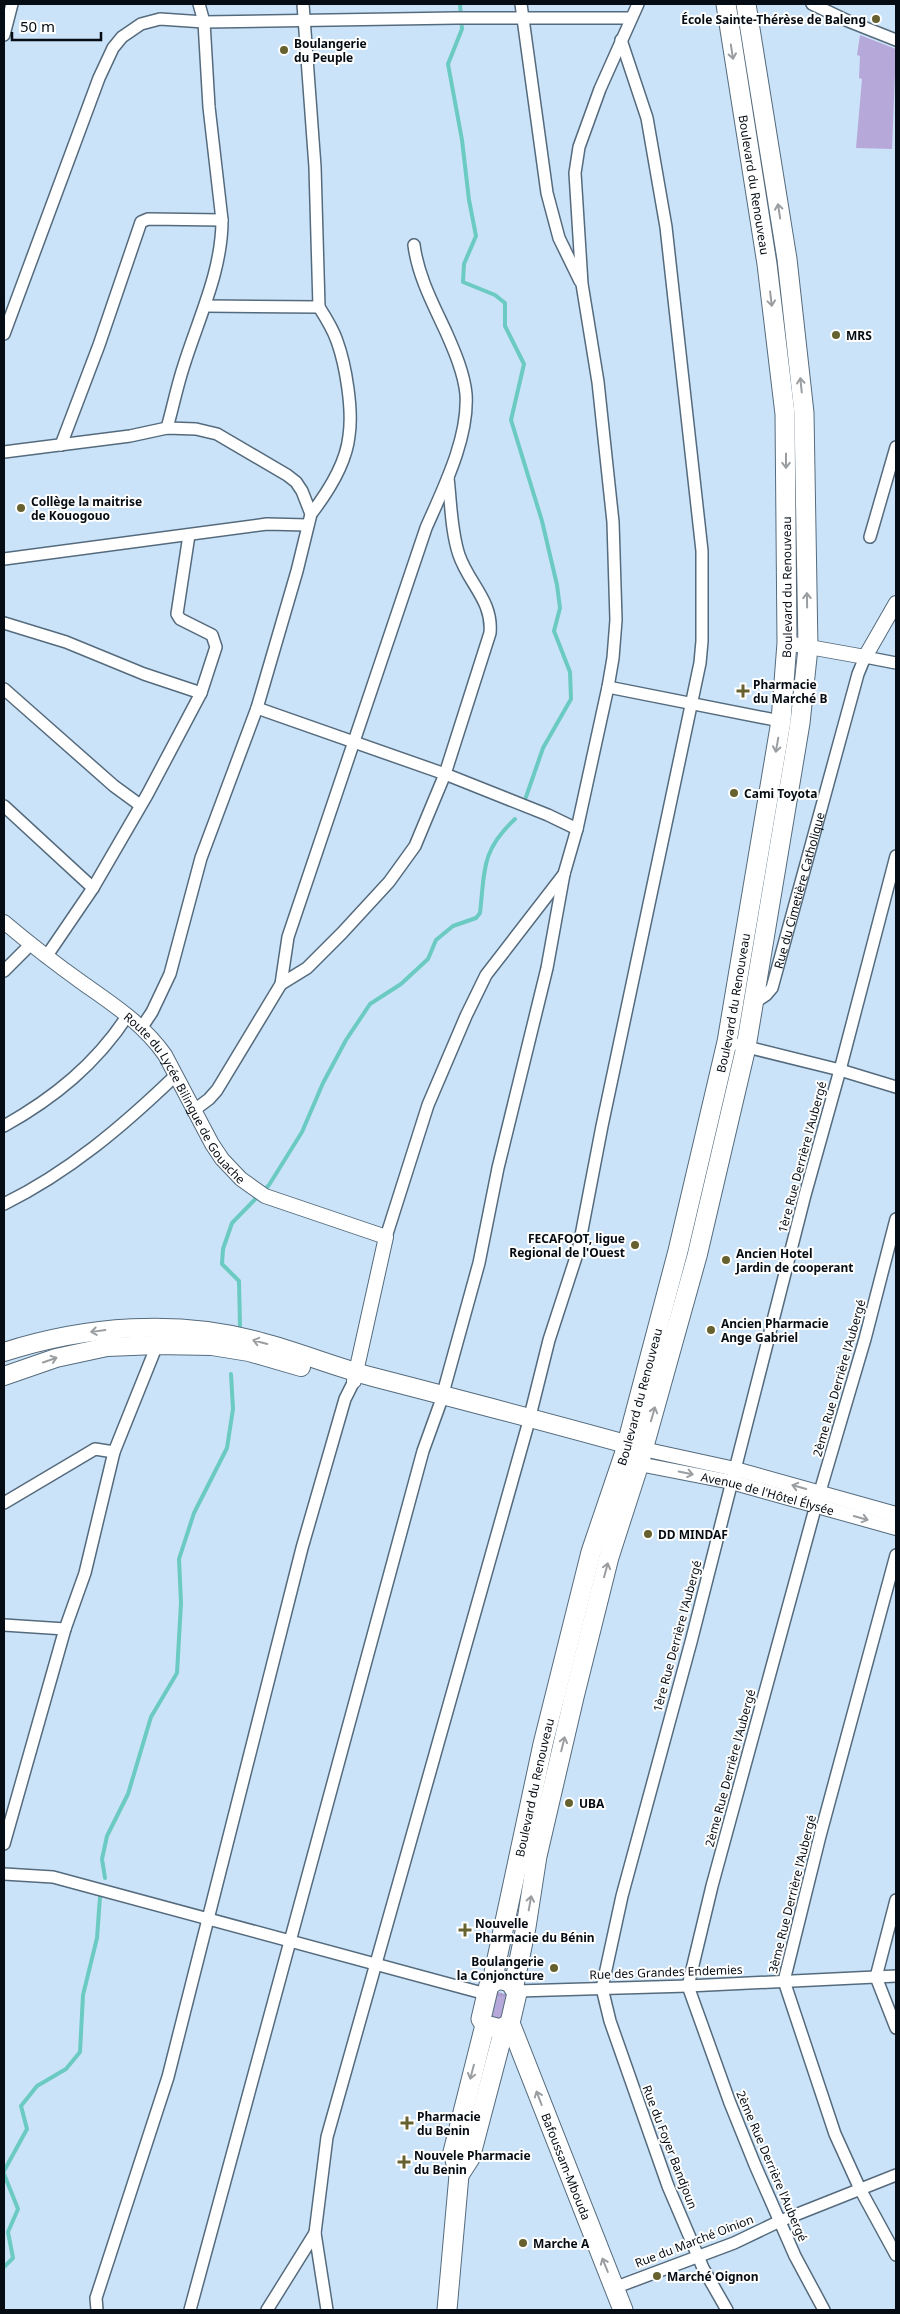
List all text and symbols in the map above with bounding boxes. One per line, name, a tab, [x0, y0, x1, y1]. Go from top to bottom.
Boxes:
scale bar	[12, 10, 101, 42]
place label: École Sainte-Thérèse de Baleng	[681, 11, 866, 28]
marker: École Sainte-Thérèse de Baleng	[870, 13, 882, 25]
text: 50 m	[20, 16, 55, 36]
place label: Boulangerie du Peuple	[294, 35, 367, 66]
marker: Boulangerie du Peuple	[278, 44, 290, 56]
one-way arrow	[728, 44, 738, 60]
street label: Boulevard du Renouveau	[735, 114, 773, 256]
one-way arrow	[774, 203, 784, 219]
one-way arrow	[766, 291, 776, 307]
place label: MRS	[846, 327, 872, 344]
marker: MRS	[830, 329, 842, 341]
one-way arrow	[796, 377, 806, 393]
one-way arrow	[781, 452, 791, 468]
place label: Collège la maitrise de Kouogouo	[31, 493, 142, 524]
marker: Collège la maitrise de Kouogouo	[15, 502, 27, 514]
street label: Boulevard du Renouveau	[777, 516, 795, 659]
one-way arrow	[802, 592, 812, 608]
place label: Pharmacie du Marché B	[753, 676, 827, 707]
marker: Pharmacie du Marché B	[737, 685, 749, 697]
one-way arrow	[771, 737, 781, 753]
place label: Cami Toyota	[744, 785, 817, 802]
marker: Cami Toyota	[728, 787, 740, 799]
street label: Rue du Cimetière Catholique	[769, 810, 828, 970]
street label: Boulevard du Renouveau	[712, 932, 754, 1074]
street label: Route du Lycée Bilingue de Gouache	[120, 1008, 250, 1187]
street label: 1ère Rue Derrière l'Aubergé	[774, 1079, 830, 1235]
place label: FECAFOOT, ligue Regional de l'Ouest	[509, 1230, 625, 1261]
marker: FECAFOOT, ligue Regional de l'Ouest	[629, 1239, 641, 1251]
place label: Ancien Hotel Jardin de cooperant	[735, 1245, 854, 1276]
marker: Ancien Hotel Jardin de cooperant	[720, 1254, 732, 1266]
street label: 2ème Rue Derrière l'Aubergé	[808, 1297, 870, 1458]
place label: Ancien Pharmacie Ange Gabriel	[721, 1315, 829, 1346]
marker: Ancien Pharmacie Ange Gabriel	[705, 1324, 717, 1336]
street label: Boulevard du Renouveau	[613, 1326, 666, 1468]
one-way arrow	[91, 1327, 107, 1337]
one-way arrow	[252, 1337, 268, 1346]
one-way arrow	[41, 1355, 57, 1364]
one-way arrow	[648, 1406, 658, 1422]
street label: Avenue de l'Hôtel Élysée	[700, 1468, 836, 1519]
one-way arrow	[678, 1469, 694, 1479]
one-way arrow	[791, 1481, 807, 1491]
one-way arrow	[852, 1514, 868, 1523]
place label: DD MINDAF	[658, 1526, 728, 1543]
marker: DD MINDAF	[642, 1528, 654, 1540]
street label: 1ère Rue Derrière l'Aubergé	[649, 1558, 705, 1714]
one-way arrow	[602, 1562, 611, 1578]
street label: 2ème Rue Derrière l'Aubergé	[701, 1687, 759, 1849]
street label: Boulevard du Renouveau	[511, 1716, 558, 1858]
one-way arrow	[559, 1737, 568, 1753]
place label: UBA	[579, 1795, 605, 1812]
marker: UBA	[563, 1797, 575, 1809]
street label: 3ème Rue Derrière l'Aubergé	[764, 1813, 820, 1975]
one-way arrow	[526, 1896, 536, 1912]
place label: Nouvelle Pharmacie du Bénin	[475, 1915, 595, 1946]
marker: Nouvelle Pharmacie du Bénin	[459, 1924, 471, 1936]
place label: Boulangerie la Conjoncture	[457, 1953, 544, 1984]
street label: Rue des Grandes Endemies	[589, 1961, 743, 1983]
marker: Boulangerie la Conjoncture	[548, 1962, 560, 1974]
one-way arrow	[467, 2063, 477, 2079]
street label: Rue du Foyer Bandjoun	[639, 2083, 701, 2211]
street label: 2ème Rue Derrière l'Aubergé	[732, 2088, 812, 2244]
one-way arrow	[533, 2090, 542, 2105]
place label: Pharmacie du Benin	[417, 2108, 481, 2139]
street label: Bafoussam-Mbouda	[538, 2110, 595, 2222]
marker: Pharmacie du Benin	[401, 2117, 413, 2129]
place label: Nouvele Pharmacie du Benin	[414, 2147, 531, 2178]
marker: Nouvele Pharmacie du Benin	[398, 2156, 410, 2168]
street label: Rue du Marché Oinion	[632, 2211, 756, 2271]
place label: Marche A	[533, 2235, 590, 2252]
marker: Marche A	[517, 2237, 529, 2249]
one-way arrow	[599, 2258, 609, 2273]
place label: Marché Oignon	[667, 2268, 759, 2285]
marker: Marché Oignon	[651, 2270, 663, 2282]

